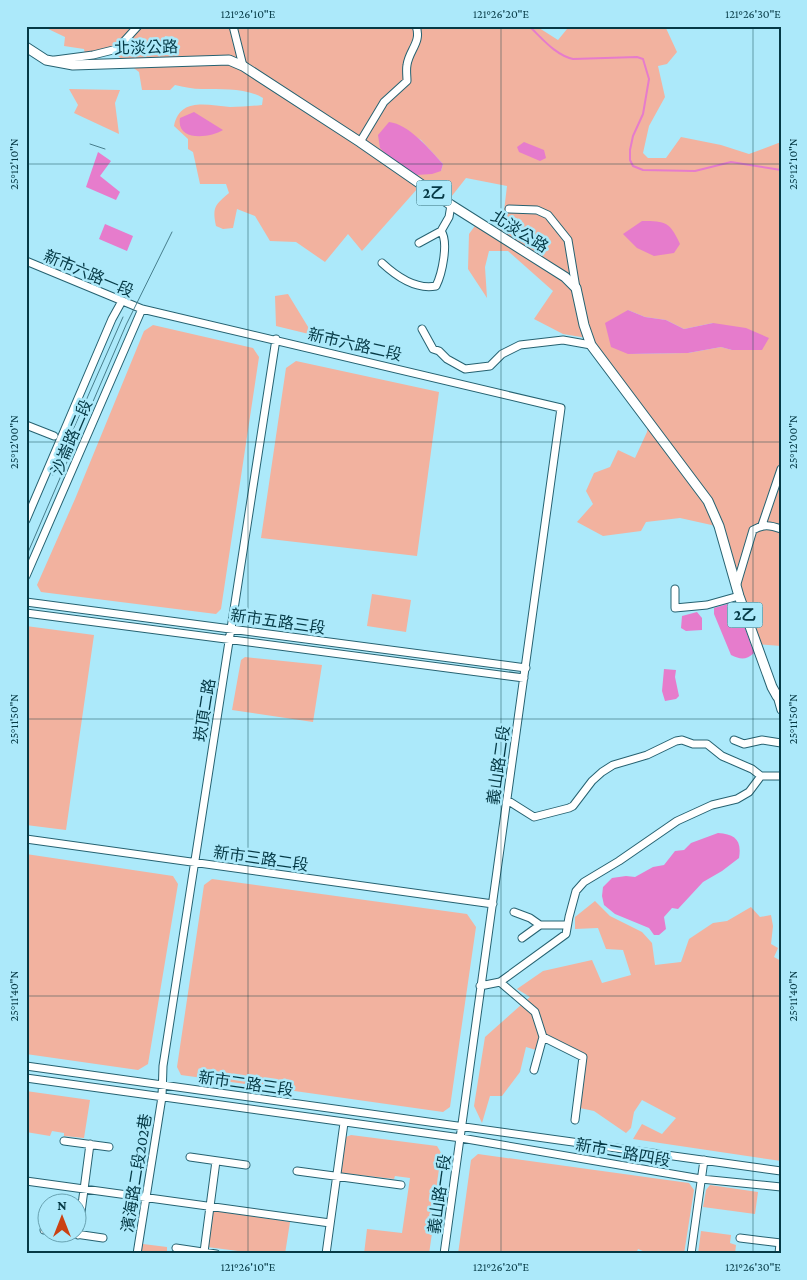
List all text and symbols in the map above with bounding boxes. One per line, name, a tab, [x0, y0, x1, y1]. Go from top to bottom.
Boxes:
text: 121°26'10"E	[221, 7, 276, 21]
text: 121°26'20"E	[473, 7, 529, 21]
text: 121°26'30"E	[725, 7, 781, 21]
street label: 北淡公路	[114, 38, 178, 57]
text: 25°12'10"N	[7, 138, 21, 190]
text: 25°12'10"N	[786, 138, 800, 190]
road number: 2乙	[416, 180, 452, 206]
street label: 北淡公路	[488, 207, 551, 256]
street label: 新市六路一段	[41, 247, 136, 300]
street label: 新市六路二段	[306, 325, 404, 364]
street label: 沙崙路二段	[48, 397, 95, 477]
text: 25°12'00"N	[7, 415, 21, 469]
text: 25°12'00"N	[786, 415, 800, 469]
road number: 2乙	[728, 602, 762, 628]
street label: 新市五路三段	[229, 606, 327, 637]
street label: 崁頂二路	[191, 677, 218, 743]
text: 25°11'50"N	[7, 694, 21, 744]
text: 25°11'50"N	[786, 694, 800, 744]
street label: 義山路二段	[485, 724, 512, 806]
street label: 新市三路二段	[212, 843, 310, 874]
text: 25°11'40"N	[7, 971, 21, 1021]
text: 25°11'40"N	[786, 971, 800, 1021]
street label: 新市二路三段	[197, 1068, 295, 1099]
street label: 濱海路二段202巷	[119, 1112, 154, 1234]
street label: 新市二路四段	[574, 1136, 672, 1169]
street label: 義山路一段	[426, 1153, 453, 1235]
north arrow	[38, 1192, 88, 1242]
text: N	[57, 1197, 67, 1213]
text: 121°26'10"E	[221, 1260, 276, 1274]
text: 121°26'20"E	[473, 1260, 529, 1274]
text: 121°26'30"E	[725, 1260, 781, 1274]

